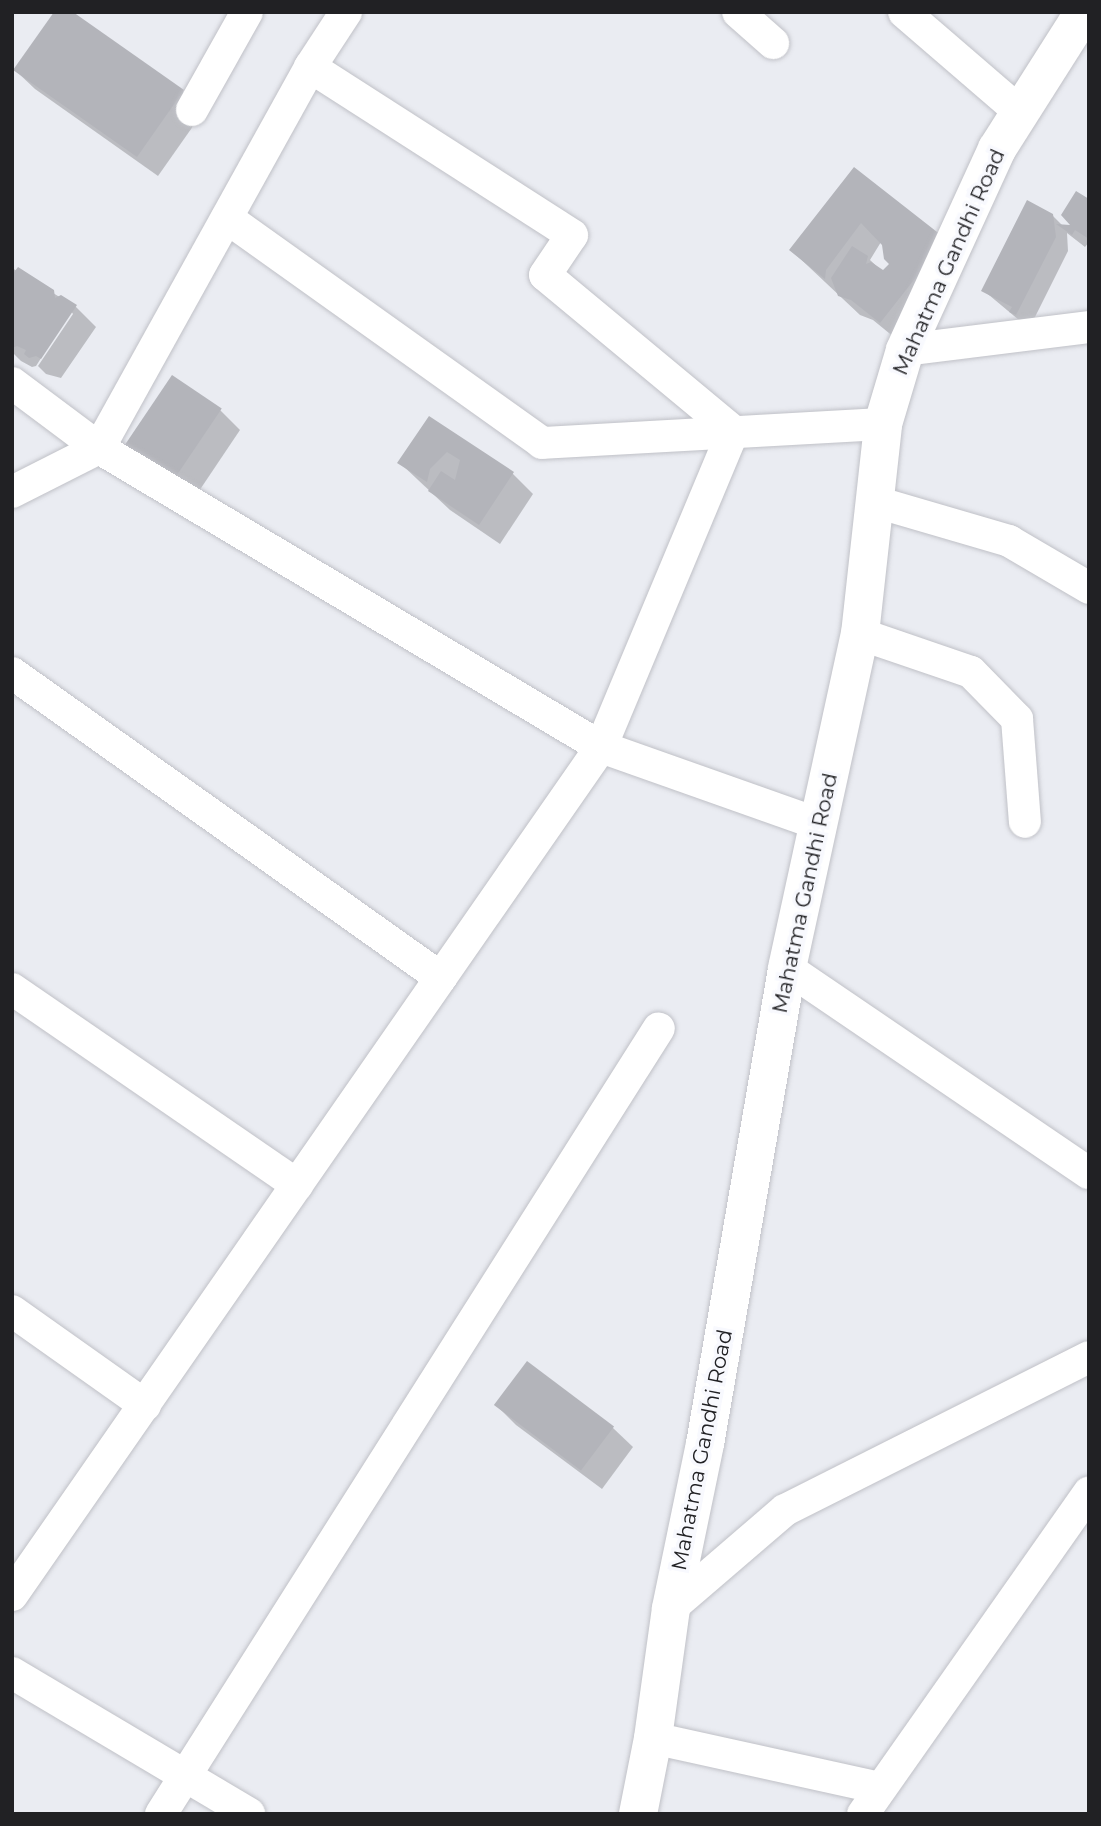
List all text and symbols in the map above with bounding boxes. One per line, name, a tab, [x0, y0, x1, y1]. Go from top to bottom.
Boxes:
street label: Mahatma Gandhi Road	[888, 145, 1010, 379]
street label: Mahatma Gandhi Road	[767, 771, 843, 1015]
street label: Mahatma Gandhi Road	[666, 1327, 738, 1573]

